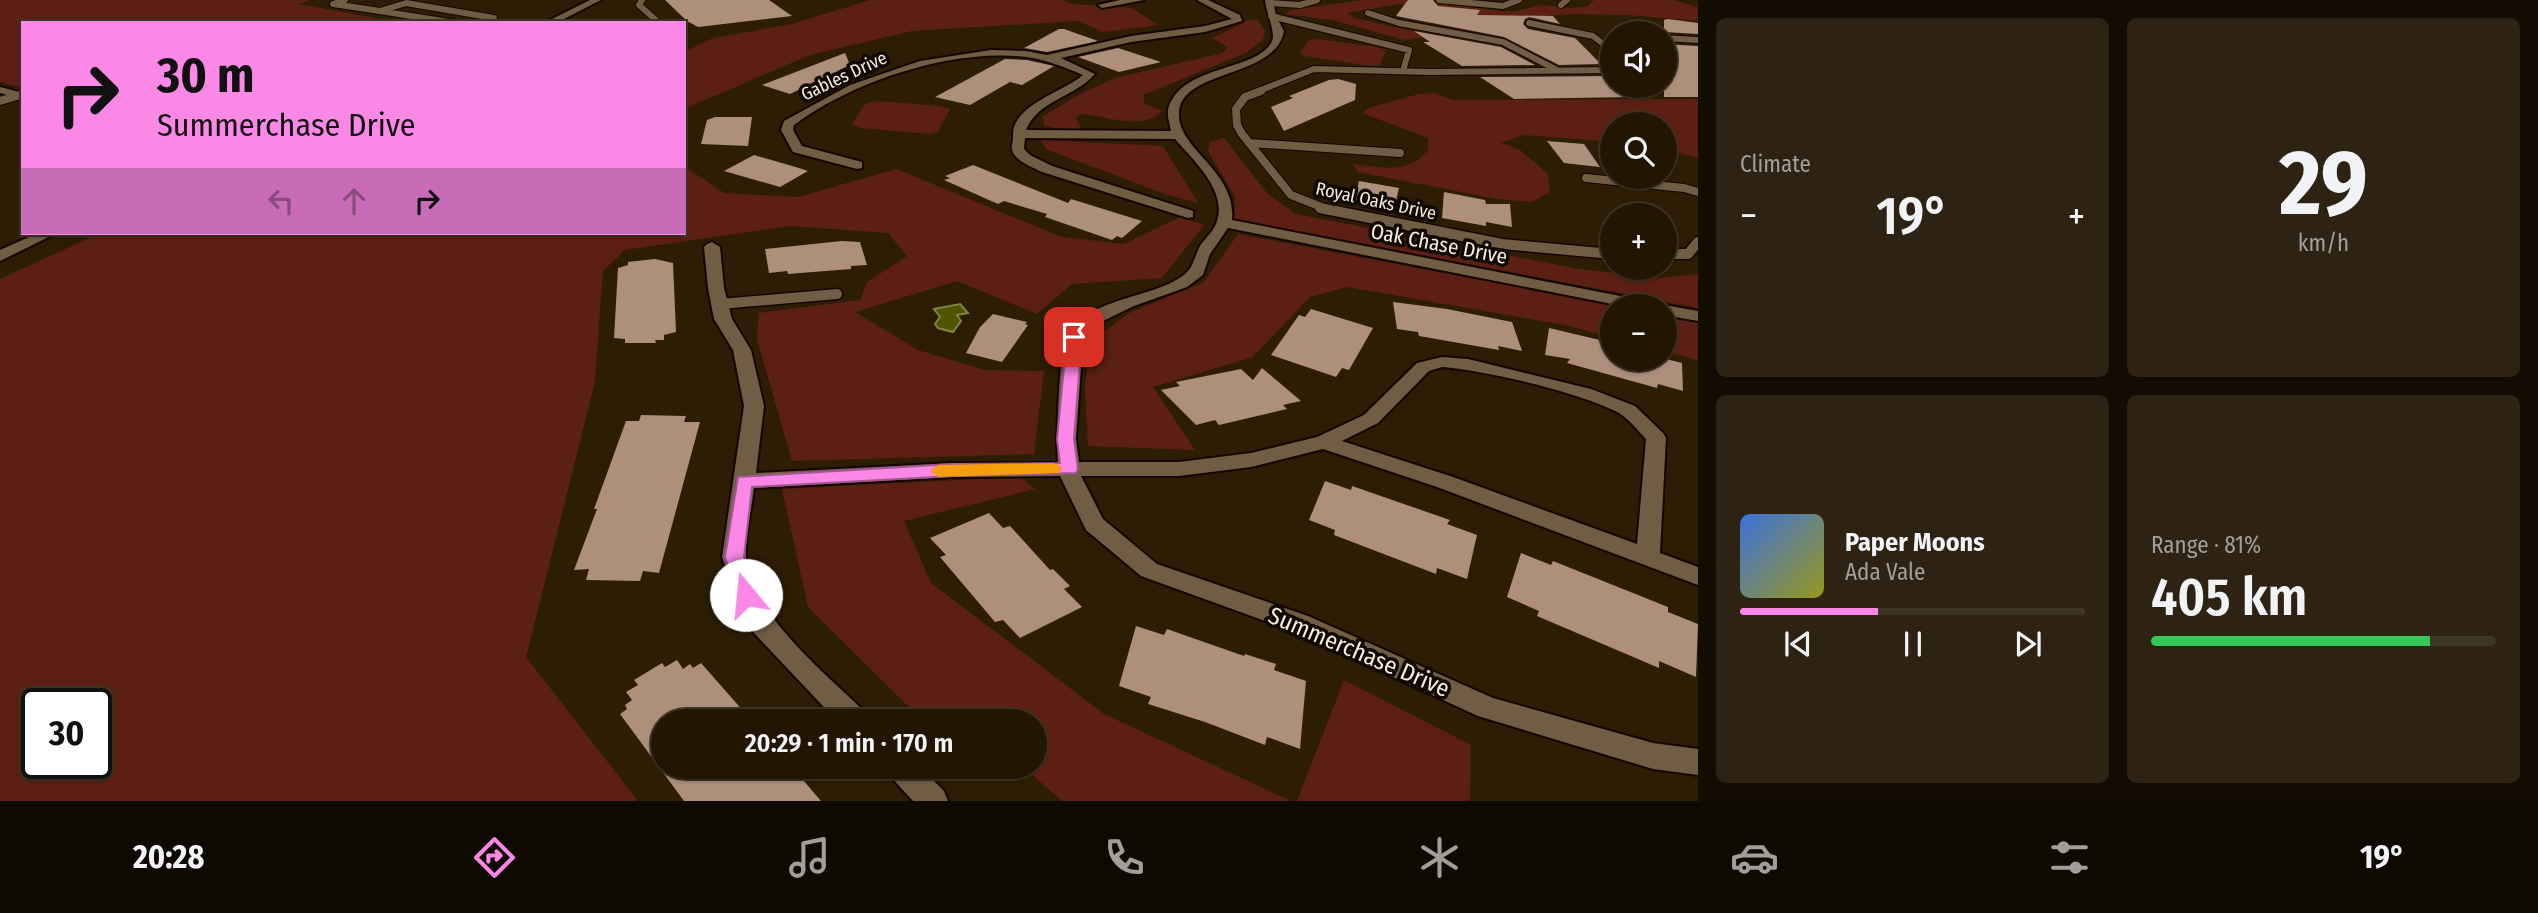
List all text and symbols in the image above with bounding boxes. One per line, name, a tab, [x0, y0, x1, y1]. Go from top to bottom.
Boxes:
map controls	[1600, 21, 1677, 371]
button: sound	[1600, 21, 1677, 98]
text: 30 m	[157, 46, 255, 105]
street label: Gables Drive	[798, 46, 891, 105]
icon: right	[42, 49, 133, 140]
text: Summerchase Drive	[157, 106, 416, 144]
button: search	[1600, 112, 1677, 189]
text: 29	[2279, 129, 2368, 238]
text: Climate	[1740, 150, 1811, 178]
street label: Royal Oaks Drive	[1314, 177, 1438, 225]
icon: left	[262, 182, 300, 220]
icon: ahead	[335, 182, 373, 220]
icon: right	[408, 182, 446, 220]
text: 19°	[1876, 185, 1949, 248]
text: −	[1740, 193, 1757, 239]
text: +	[2068, 193, 2085, 239]
button: +	[1600, 203, 1677, 280]
street label: Oak Chase Drive	[1369, 218, 1509, 270]
text: km/h	[2298, 229, 2349, 257]
button: −	[1600, 294, 1677, 371]
pin	[1044, 307, 1104, 367]
icon: arrive	[1055, 318, 1093, 356]
text: Paper Moons	[1845, 527, 1985, 558]
text: Range · 81%	[2151, 531, 2261, 559]
position arrow	[709, 558, 783, 632]
text: Ada Vale	[1845, 558, 1925, 586]
text: 405 km	[2151, 566, 2307, 629]
street label: Summerchase Drive	[1264, 601, 1454, 703]
icon: previous	[1779, 625, 1817, 663]
icon: pause	[1894, 625, 1932, 663]
icon: next	[2009, 625, 2047, 663]
speed limit sign: 30	[21, 688, 112, 779]
text: 20:29 · 1 min · 170 m	[745, 728, 953, 759]
icon: directions	[470, 833, 519, 882]
icon: music	[785, 833, 834, 882]
icon: phone	[1100, 833, 1149, 882]
icon: climate	[1415, 833, 1464, 882]
icon: car	[1730, 833, 1779, 882]
icon: filters	[2045, 833, 2094, 882]
text: 20:28	[133, 838, 204, 876]
text: 19°	[2360, 838, 2405, 876]

